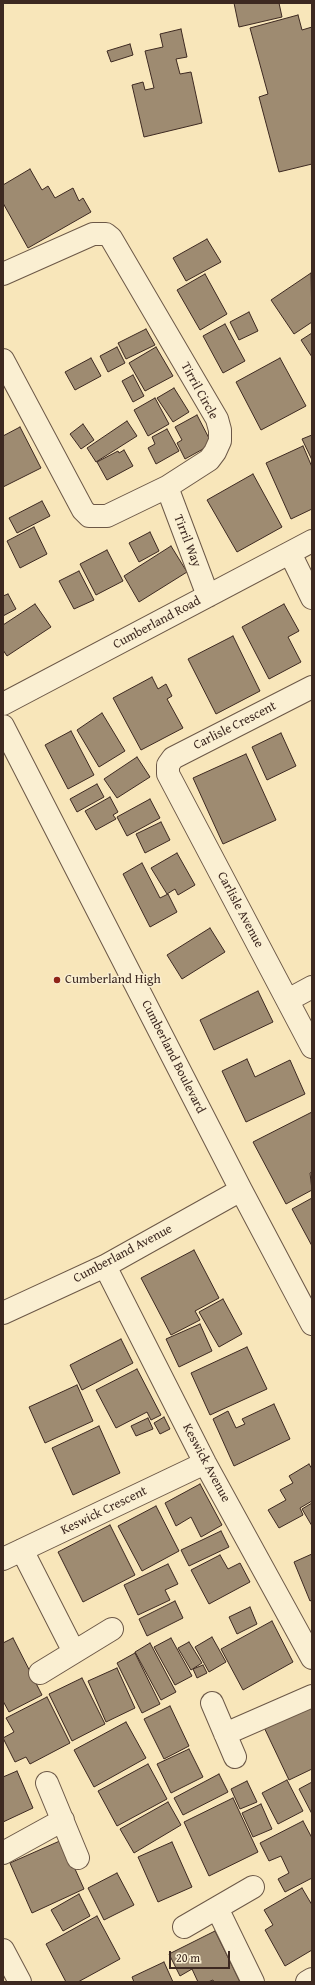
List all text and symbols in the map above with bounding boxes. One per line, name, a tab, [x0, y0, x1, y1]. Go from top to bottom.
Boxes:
street label: Tirril Circle	[177, 360, 221, 422]
street label: Tirril Way	[170, 513, 204, 569]
street label: Cumberland Road	[111, 593, 203, 653]
street label: Carlisle Crescent	[191, 698, 279, 754]
street label: Carlisle Avenue	[213, 869, 267, 951]
place label: Cumberland High	[65, 972, 161, 988]
marker: Cumberland High	[52, 975, 62, 985]
street label: Cumberland Boulevard	[138, 998, 208, 1116]
street label: Cumberland Avenue	[71, 1221, 175, 1287]
street label: Keswick Avenue	[179, 1421, 233, 1505]
street label: Keswick Crescent	[58, 1483, 150, 1539]
scale bar	[171, 1943, 232, 1969]
text: 20 m	[176, 1949, 200, 1966]

